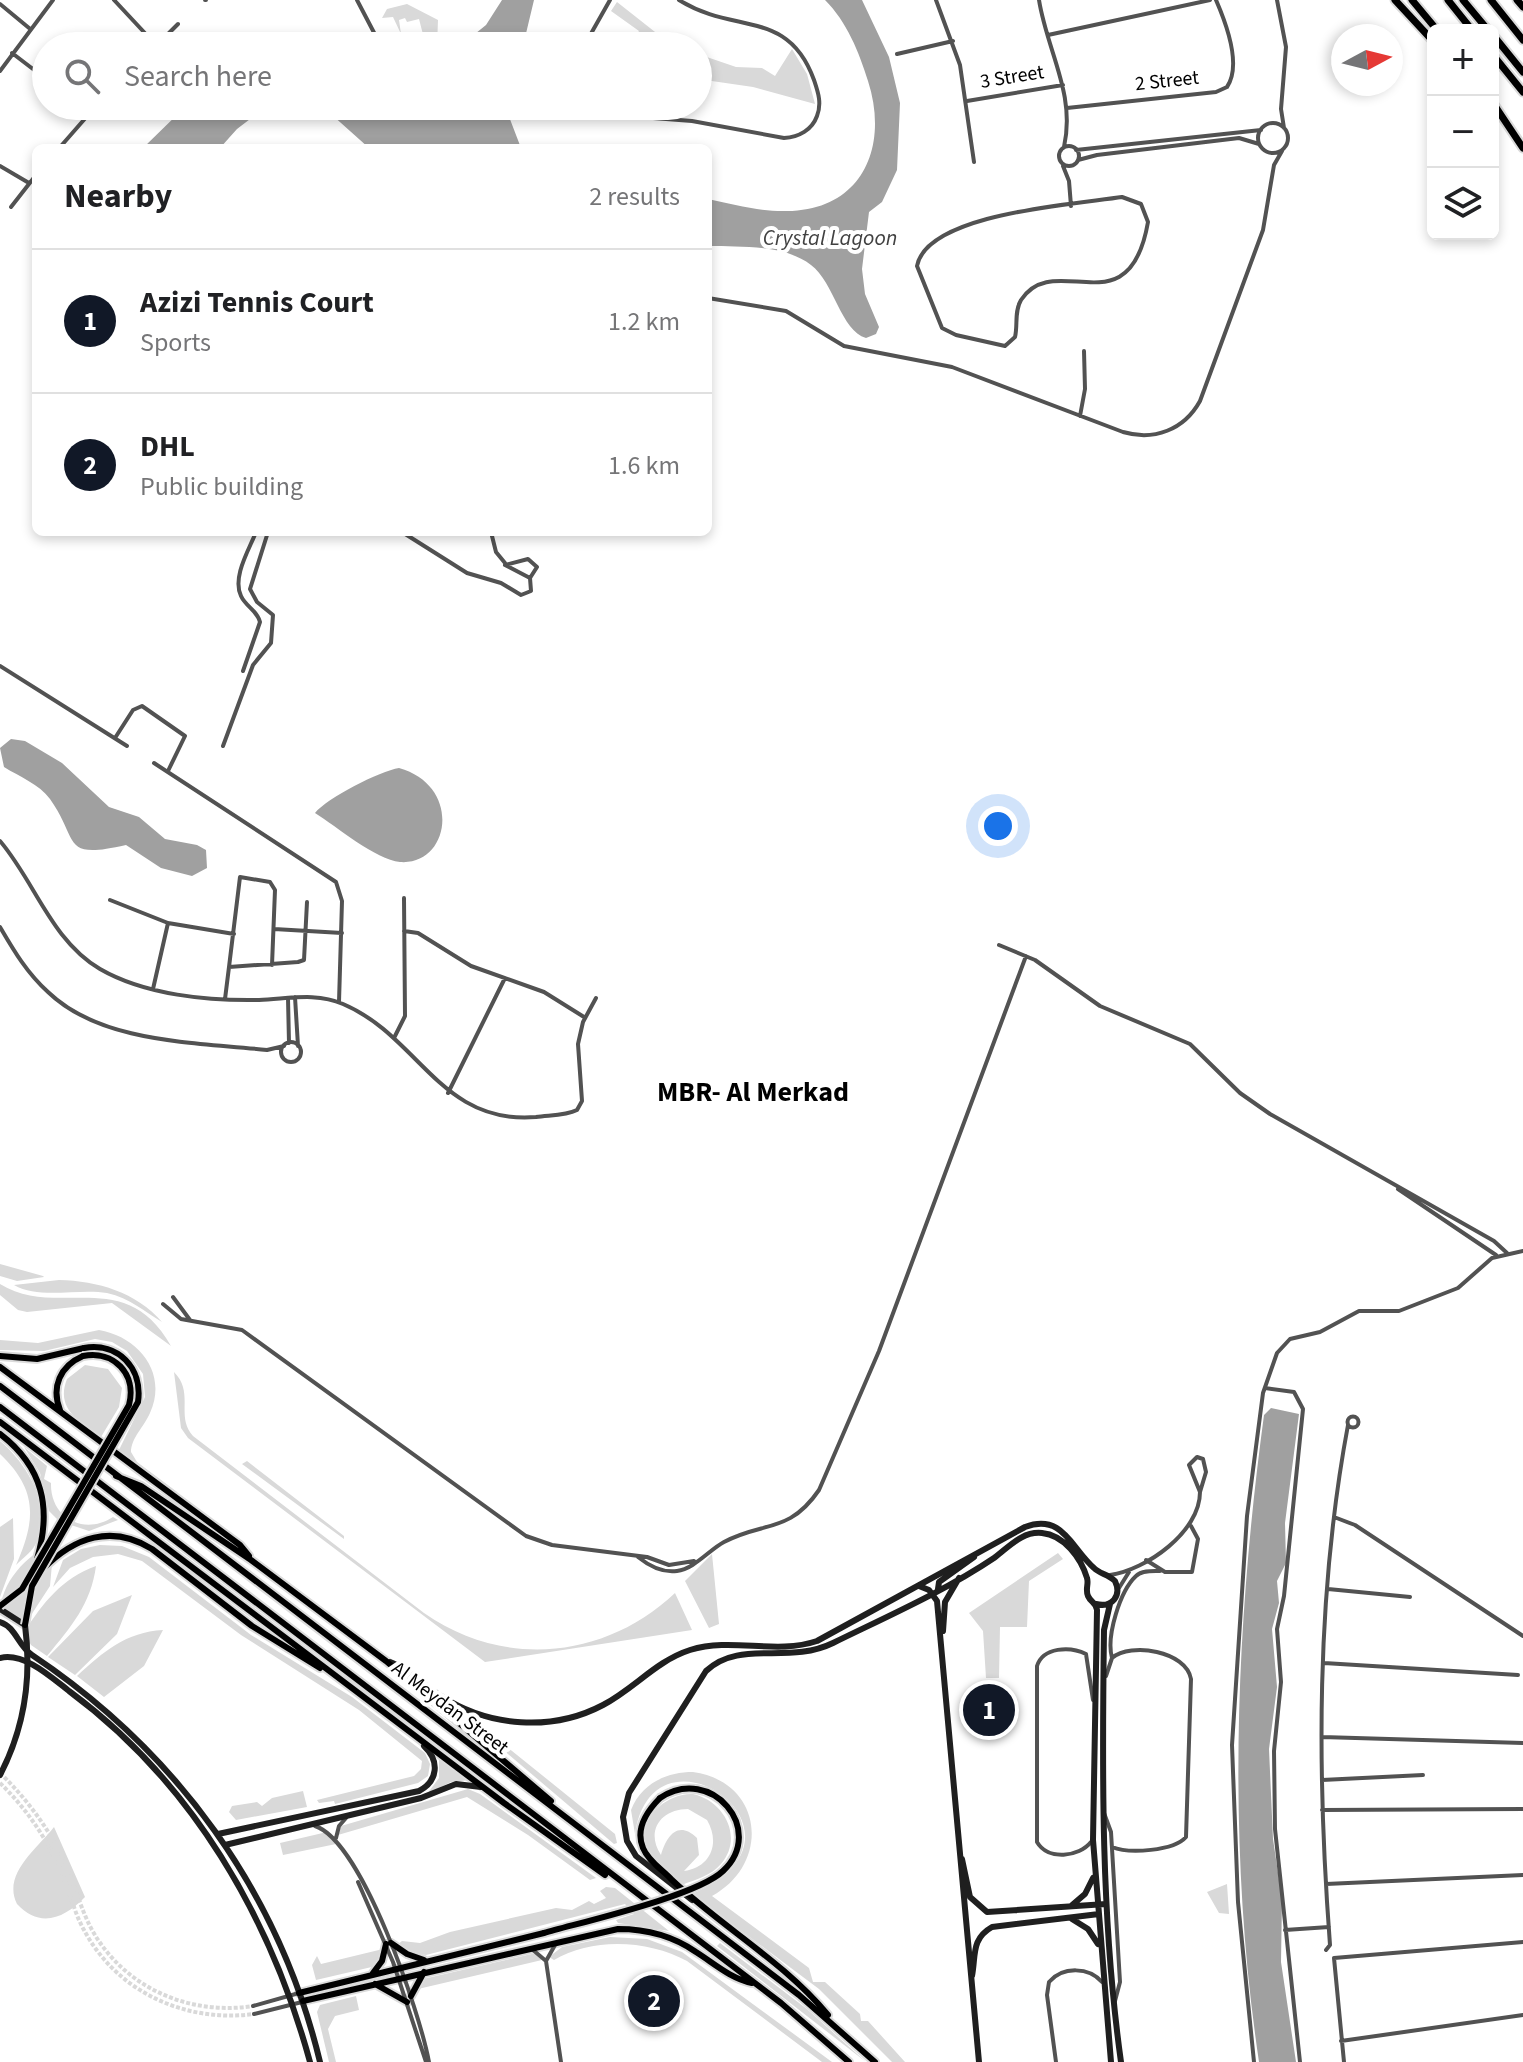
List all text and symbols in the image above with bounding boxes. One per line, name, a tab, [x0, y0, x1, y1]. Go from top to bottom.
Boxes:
north arrow	[1331, 24, 1403, 96]
map controls	[1427, 24, 1499, 240]
button: +	[1427, 24, 1499, 96]
search box	[32, 32, 712, 120]
icon: search	[60, 54, 104, 98]
text: Search here	[124, 55, 272, 98]
street label: 3 Street	[978, 58, 1046, 96]
street label: 2 Street	[1134, 64, 1201, 98]
button: −	[1427, 96, 1499, 168]
button: layers	[1427, 168, 1499, 240]
text: Nearby	[64, 172, 172, 221]
text: 2 results	[589, 178, 680, 215]
water label: Crystal Lagoon	[763, 222, 897, 254]
text: Azizi Tennis Court	[140, 281, 374, 324]
text: 1	[83, 303, 97, 340]
text: 1.2 km	[608, 303, 680, 340]
text: Sports	[140, 324, 211, 361]
text: DHL	[140, 425, 195, 468]
text: 2	[83, 447, 97, 484]
text: 1.6 km	[608, 447, 680, 484]
text: Public building	[140, 468, 303, 505]
your location	[978, 806, 1018, 846]
district label: MBR- Al Merkad	[657, 1072, 849, 1112]
street label: Al Meydan Street	[386, 1655, 515, 1761]
pin: 1	[963, 1680, 1015, 1740]
pin: 2	[628, 1971, 680, 2031]

